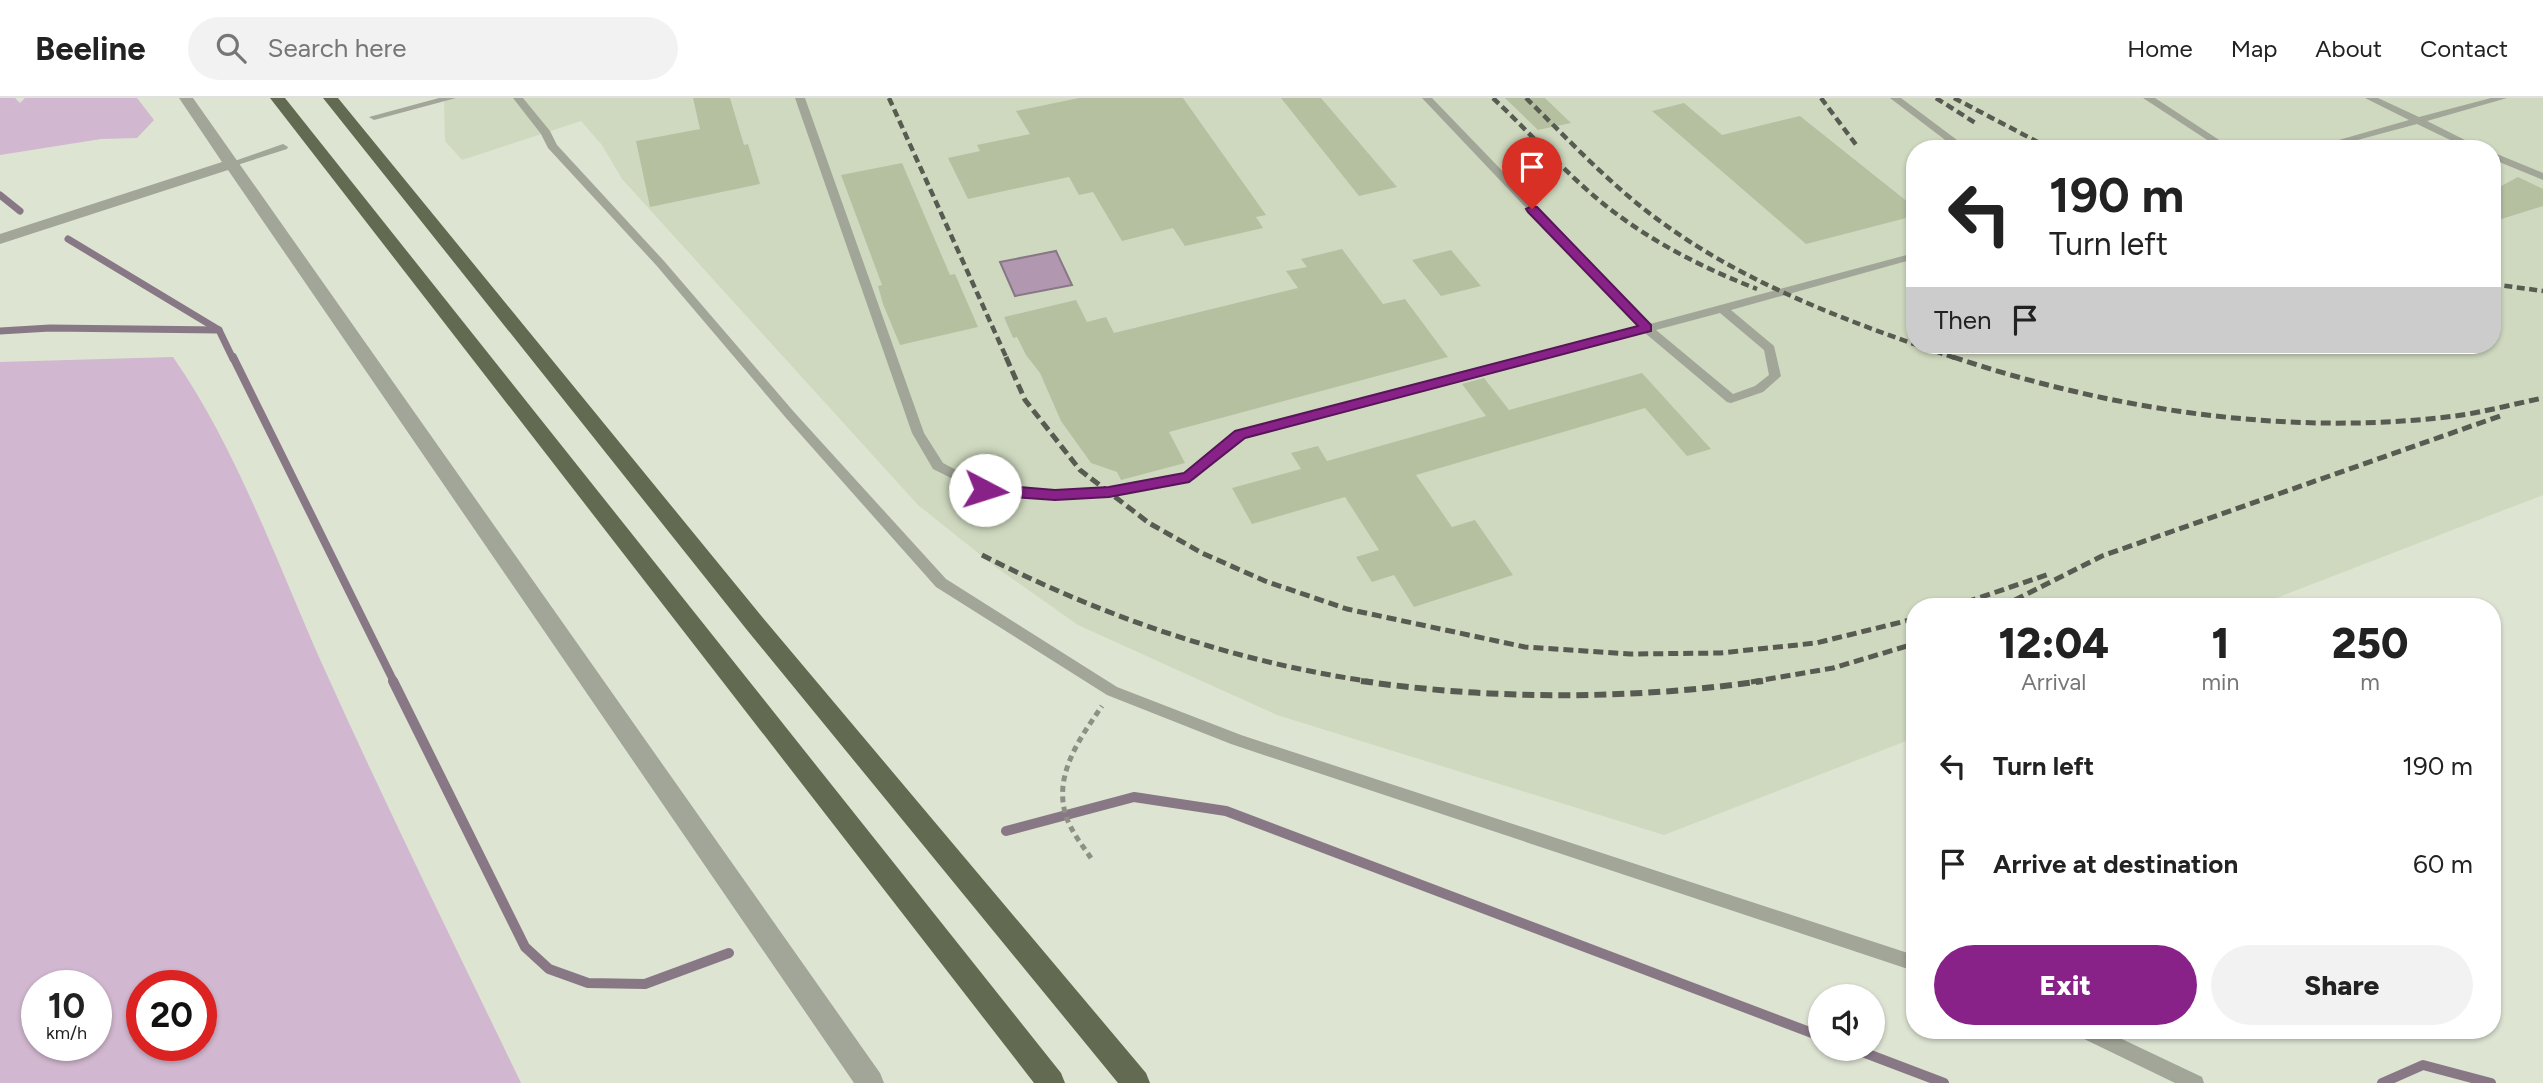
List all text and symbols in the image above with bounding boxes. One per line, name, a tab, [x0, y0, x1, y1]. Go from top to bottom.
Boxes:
search box	[188, 17, 678, 80]
text: Beeline	[35, 29, 146, 68]
icon: search	[212, 29, 250, 67]
text: Search here	[268, 32, 406, 64]
text: Home	[2127, 34, 2193, 63]
text: Map	[2231, 34, 2277, 63]
text: About	[2315, 34, 2382, 63]
text: Contact	[2420, 34, 2508, 63]
pin	[1502, 137, 1562, 209]
icon: arrive	[1513, 148, 1551, 186]
text: 190 m	[2049, 165, 2184, 224]
icon: left	[1934, 168, 2025, 259]
text: Turn left	[2049, 225, 2168, 263]
icon: arrive	[2006, 301, 2044, 339]
text: Then	[1934, 304, 1992, 336]
position arrow	[948, 453, 1022, 527]
text: 12:04	[1999, 618, 2109, 669]
text: 1	[2211, 618, 2229, 669]
text: 250	[2332, 618, 2408, 669]
text: Arrival	[2021, 668, 2086, 696]
text: min	[2202, 668, 2239, 696]
text: m	[2360, 668, 2380, 696]
icon: left	[1934, 747, 1972, 785]
text: Turn left	[1993, 750, 2094, 782]
text: 190 m	[2402, 750, 2473, 782]
icon: arrive	[1934, 845, 1972, 883]
text: Arrive at destination	[1993, 848, 2238, 880]
text: 60 m	[2413, 848, 2473, 880]
button: Exit	[1934, 945, 2197, 1025]
button: Share	[2211, 945, 2473, 1025]
speed limit sign: 20	[126, 970, 217, 1061]
map controls	[1808, 984, 1885, 1061]
button: sound	[1808, 984, 1885, 1061]
text: 10	[48, 985, 85, 1027]
text: km/h	[46, 1022, 87, 1044]

